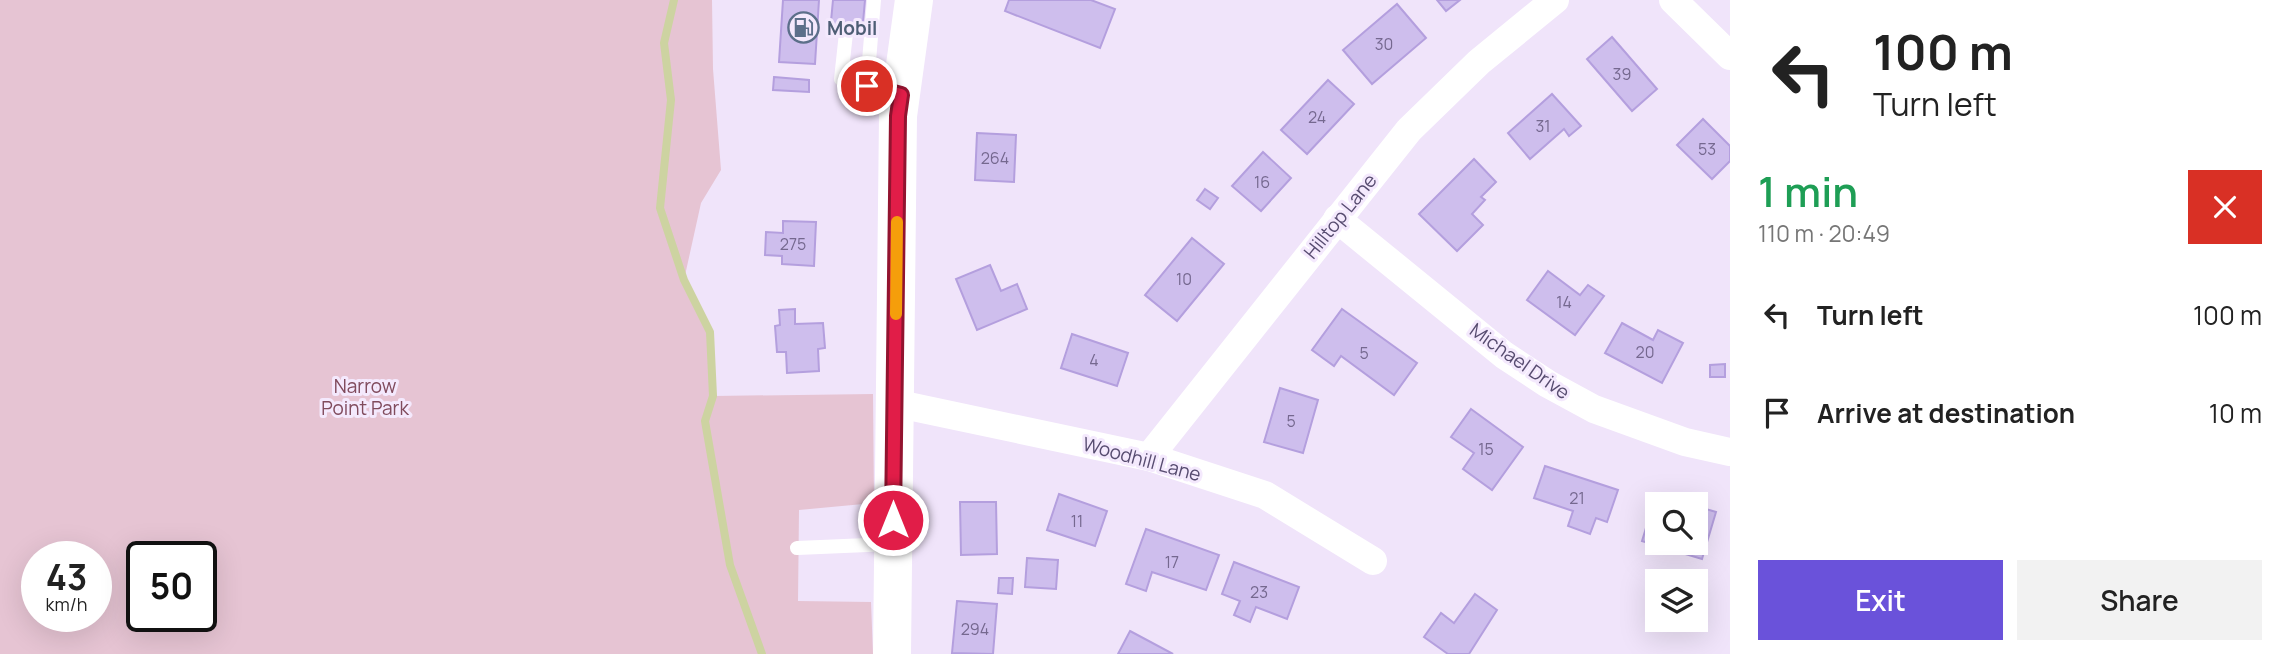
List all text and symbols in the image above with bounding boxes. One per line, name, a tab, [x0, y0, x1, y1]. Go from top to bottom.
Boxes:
fuel station icon: Mobil	[787, 11, 821, 45]
place label: Mobil	[827, 15, 877, 41]
text: 100 m	[1873, 18, 2013, 85]
icon: left	[1758, 28, 1849, 119]
house number: 30	[1375, 33, 1393, 55]
pin	[837, 56, 897, 116]
house number: 39	[1613, 63, 1631, 85]
icon: arrive	[848, 67, 886, 105]
text: Turn left	[1873, 82, 1997, 126]
house number: 24	[1308, 106, 1326, 128]
house number: 31	[1535, 115, 1551, 137]
house number: 53	[1698, 138, 1716, 160]
house number: 264	[981, 147, 1009, 169]
text: 1 min	[1758, 162, 1858, 220]
street label: Hilltop Lane	[1298, 168, 1382, 264]
button: close	[2188, 170, 2262, 244]
house number: 16	[1254, 171, 1270, 193]
text: 110 m · 20:49	[1758, 217, 1890, 249]
house number: 275	[780, 233, 806, 255]
house number: 10	[1176, 268, 1192, 290]
house number: 14	[1556, 291, 1572, 313]
icon: left	[1758, 296, 1796, 334]
text: Turn left	[1817, 297, 1924, 333]
text: 100 m	[2193, 297, 2262, 333]
street label: Michael Drive	[1465, 317, 1575, 405]
house number: 20	[1636, 341, 1654, 363]
house number: 5	[1359, 342, 1369, 364]
house number: 4	[1089, 349, 1099, 371]
park label: Narrow Point Park	[321, 373, 409, 421]
icon: arrive	[1758, 394, 1796, 432]
text: Arrive at destination	[1817, 395, 2075, 431]
text: 10 m	[2209, 395, 2262, 431]
house number: 5	[1286, 410, 1296, 432]
street label: Woodhill Lane	[1080, 431, 1204, 487]
house number: 15	[1478, 438, 1494, 460]
position arrow	[856, 483, 930, 557]
house number: 21	[1569, 487, 1585, 509]
map controls	[1645, 492, 1708, 632]
button: search	[1645, 492, 1708, 555]
house number: 11	[1071, 510, 1083, 532]
speed limit sign: 50	[126, 541, 217, 632]
house number: 17	[1165, 551, 1179, 573]
text: 43	[46, 553, 87, 601]
button: Exit	[1758, 560, 2003, 640]
button: Share	[2017, 560, 2262, 640]
button: layers	[1645, 569, 1708, 632]
house number: 23	[1250, 581, 1268, 603]
text: km/h	[46, 592, 87, 616]
house number: 294	[961, 618, 989, 640]

